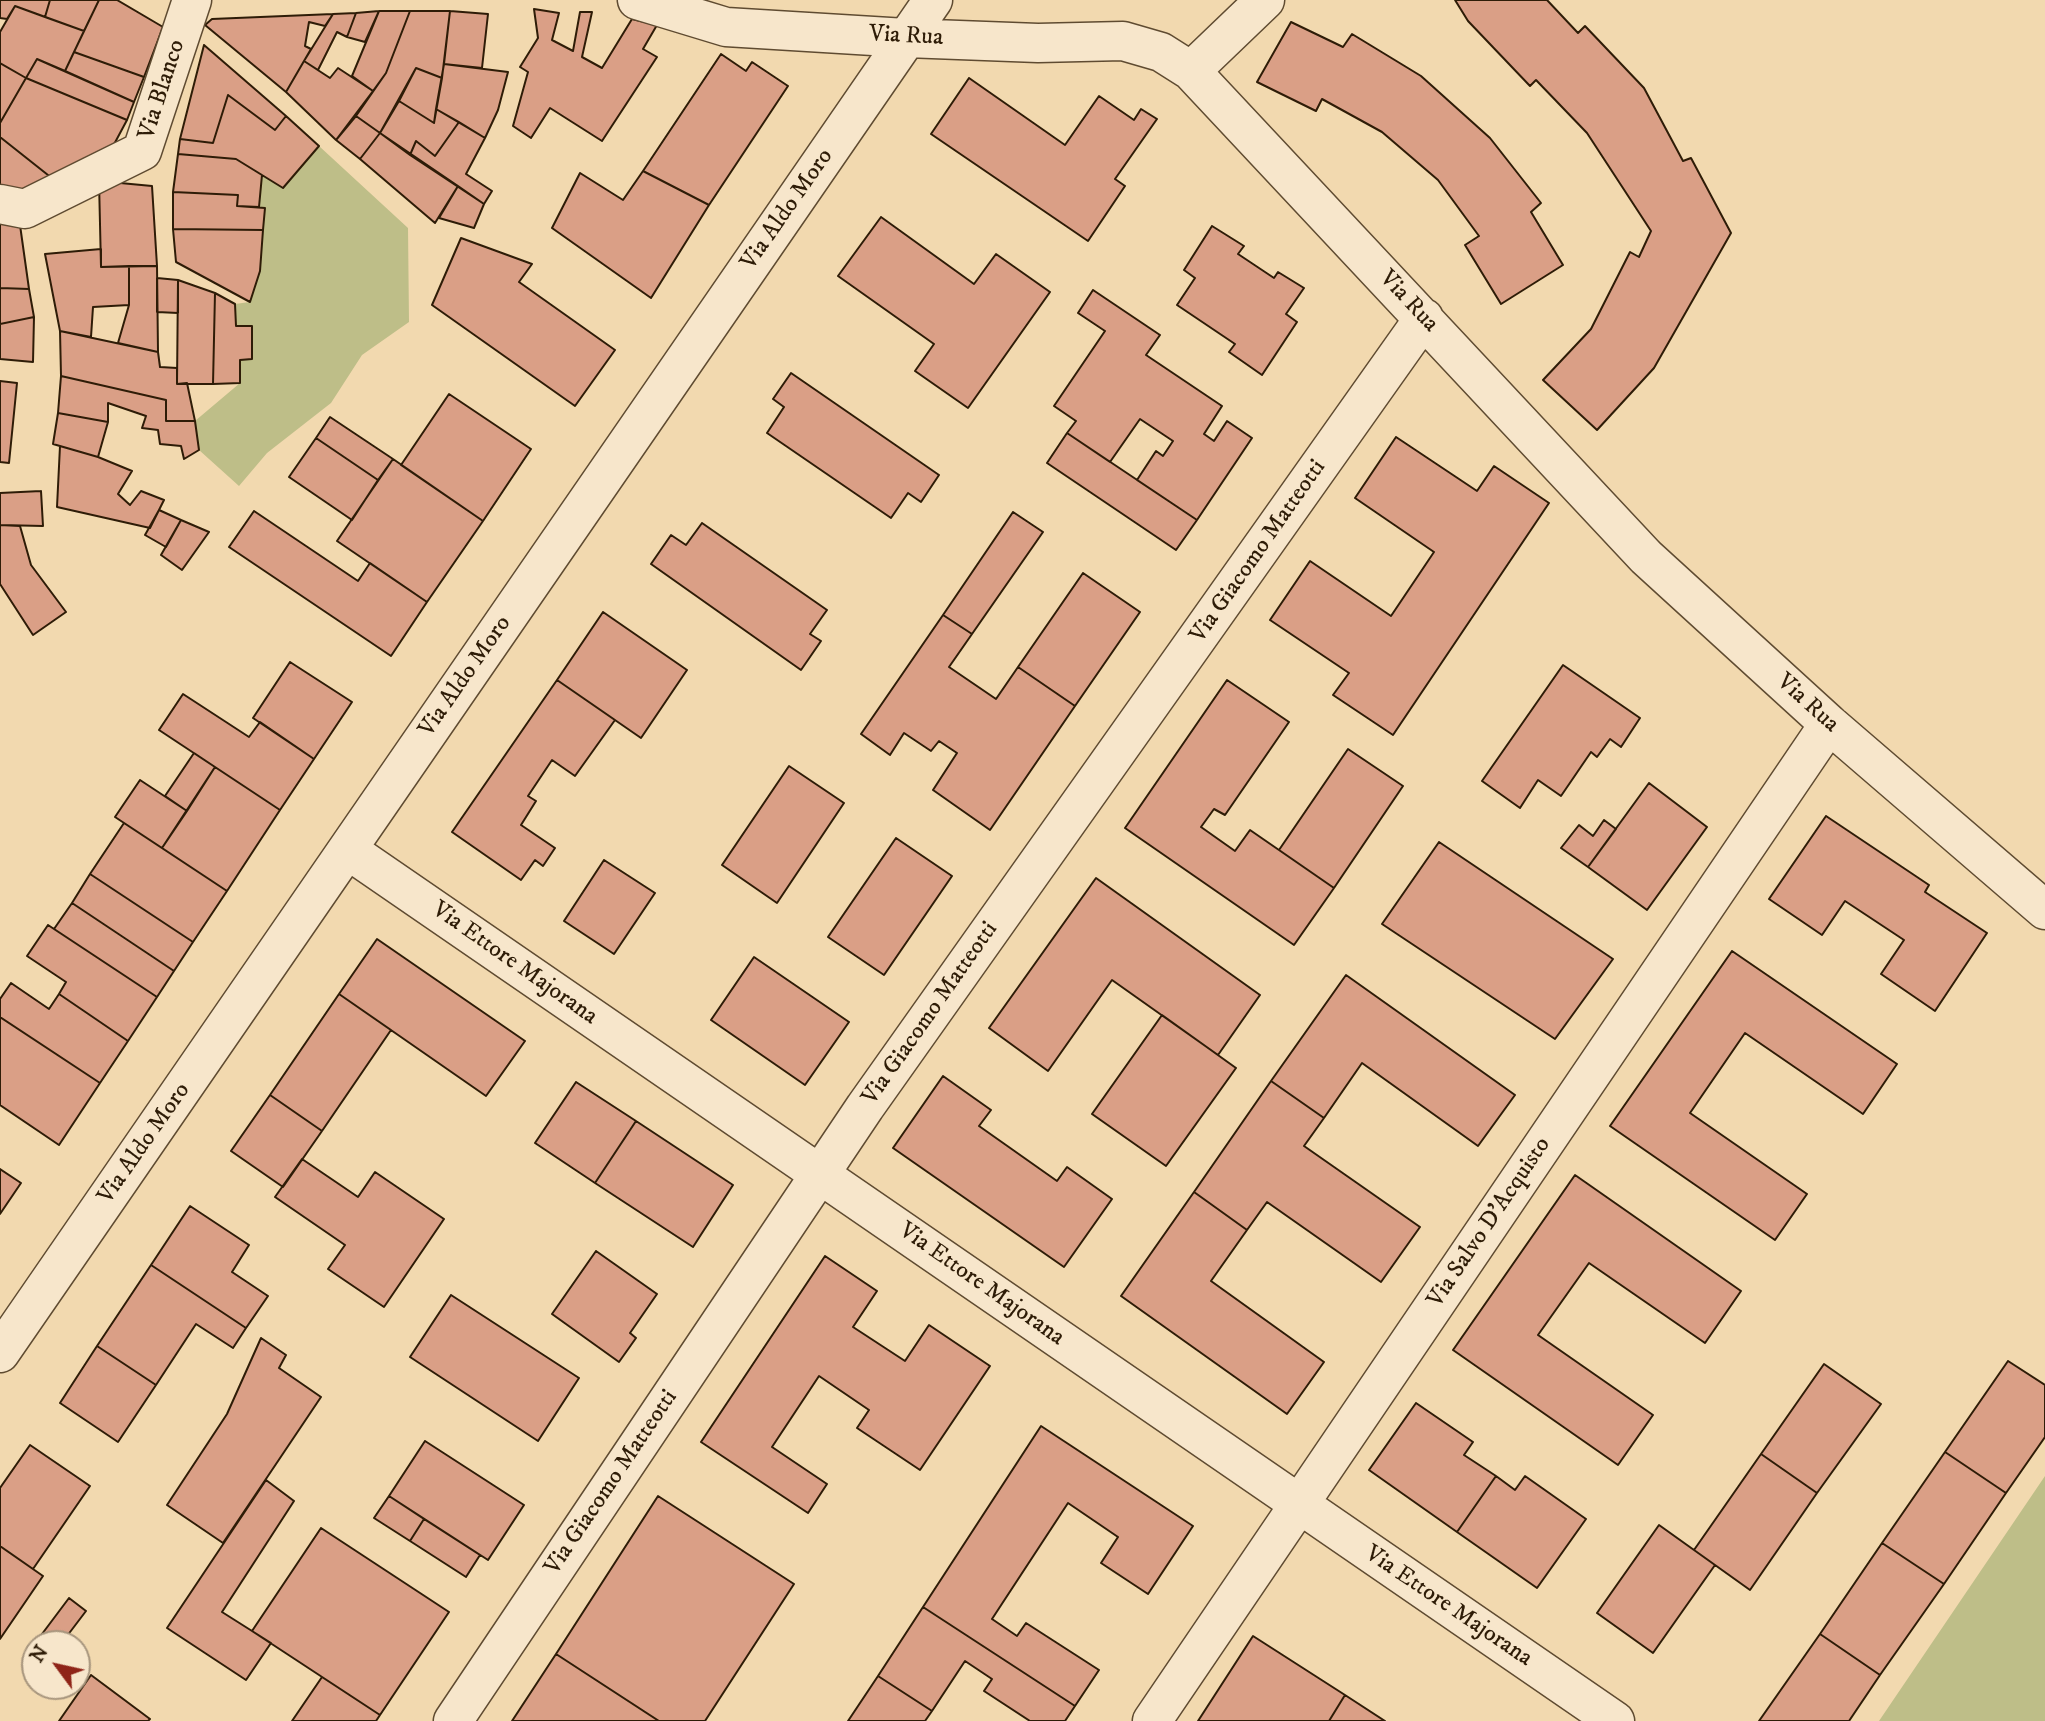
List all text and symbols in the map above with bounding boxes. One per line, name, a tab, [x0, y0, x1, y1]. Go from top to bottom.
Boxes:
street label: Via Rua	[868, 21, 944, 53]
street label: Via Blanco	[133, 36, 193, 144]
street label: Via Aldo Moro	[736, 144, 840, 276]
street label: Via Rua	[1372, 265, 1444, 339]
street label: Via Giacomo Matteotti	[1185, 455, 1333, 649]
street label: Via Aldo Moro	[414, 611, 518, 743]
street label: Via Rua	[1770, 668, 1844, 740]
street label: Via Ettore Majorana	[426, 896, 602, 1032]
street label: Via Giacomo Matteotti	[857, 917, 1005, 1111]
street label: Via Aldo Moro	[93, 1078, 197, 1210]
street label: Via Salvo D'Acquisto	[1422, 1132, 1558, 1314]
street label: Via Ettore Majorana	[893, 1217, 1069, 1353]
street label: Via Giacomo Matteotti	[539, 1385, 685, 1581]
street label: Via Ettore Majorana	[1359, 1540, 1537, 1674]
north arrow	[21, 1630, 91, 1700]
text: N	[26, 1642, 54, 1667]

